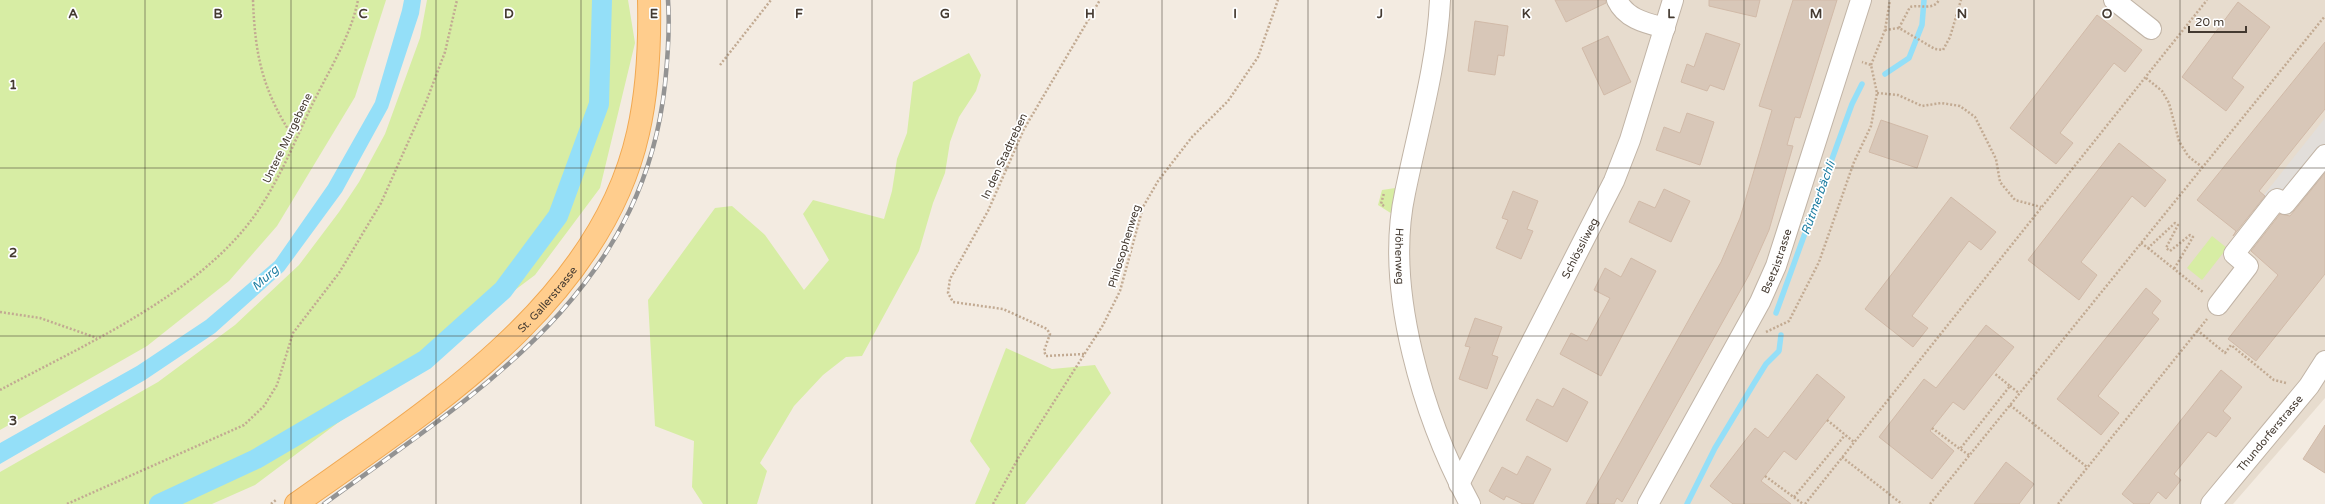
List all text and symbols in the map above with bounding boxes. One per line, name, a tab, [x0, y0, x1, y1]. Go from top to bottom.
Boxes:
text: A	[68, 6, 78, 22]
text: B	[213, 6, 223, 22]
text: C	[358, 6, 368, 22]
text: D	[504, 6, 514, 22]
text: E	[650, 6, 658, 22]
text: F	[795, 6, 803, 22]
text: G	[940, 6, 950, 22]
text: H	[1085, 6, 1095, 22]
text: I	[1233, 6, 1237, 22]
text: J	[1376, 6, 1383, 22]
text: K	[1522, 6, 1531, 22]
text: L	[1667, 6, 1675, 22]
text: M	[1810, 6, 1822, 22]
text: N	[1957, 6, 1967, 22]
text: O	[2102, 6, 2113, 22]
scale bar	[2189, 8, 2246, 34]
text: 20 m	[2195, 15, 2224, 29]
text: 1	[9, 77, 17, 93]
street label: Untere Murgebene	[260, 91, 315, 185]
street label: In den Stadtreben	[979, 111, 1030, 201]
water label: Rütmerbächli	[1798, 158, 1838, 236]
street label: Philosophenweg	[1106, 203, 1143, 289]
street label: Schlössliweg	[1559, 216, 1601, 281]
street label: Bsetzistrasse	[1759, 227, 1794, 296]
street label: Höhenweg	[1392, 228, 1407, 285]
text: 2	[9, 245, 17, 261]
water label: Murg	[249, 262, 282, 293]
street label: St. Gallerstrasse	[515, 264, 580, 335]
street label: Thundorferstrasse	[2235, 393, 2306, 474]
text: 3	[9, 413, 17, 429]

